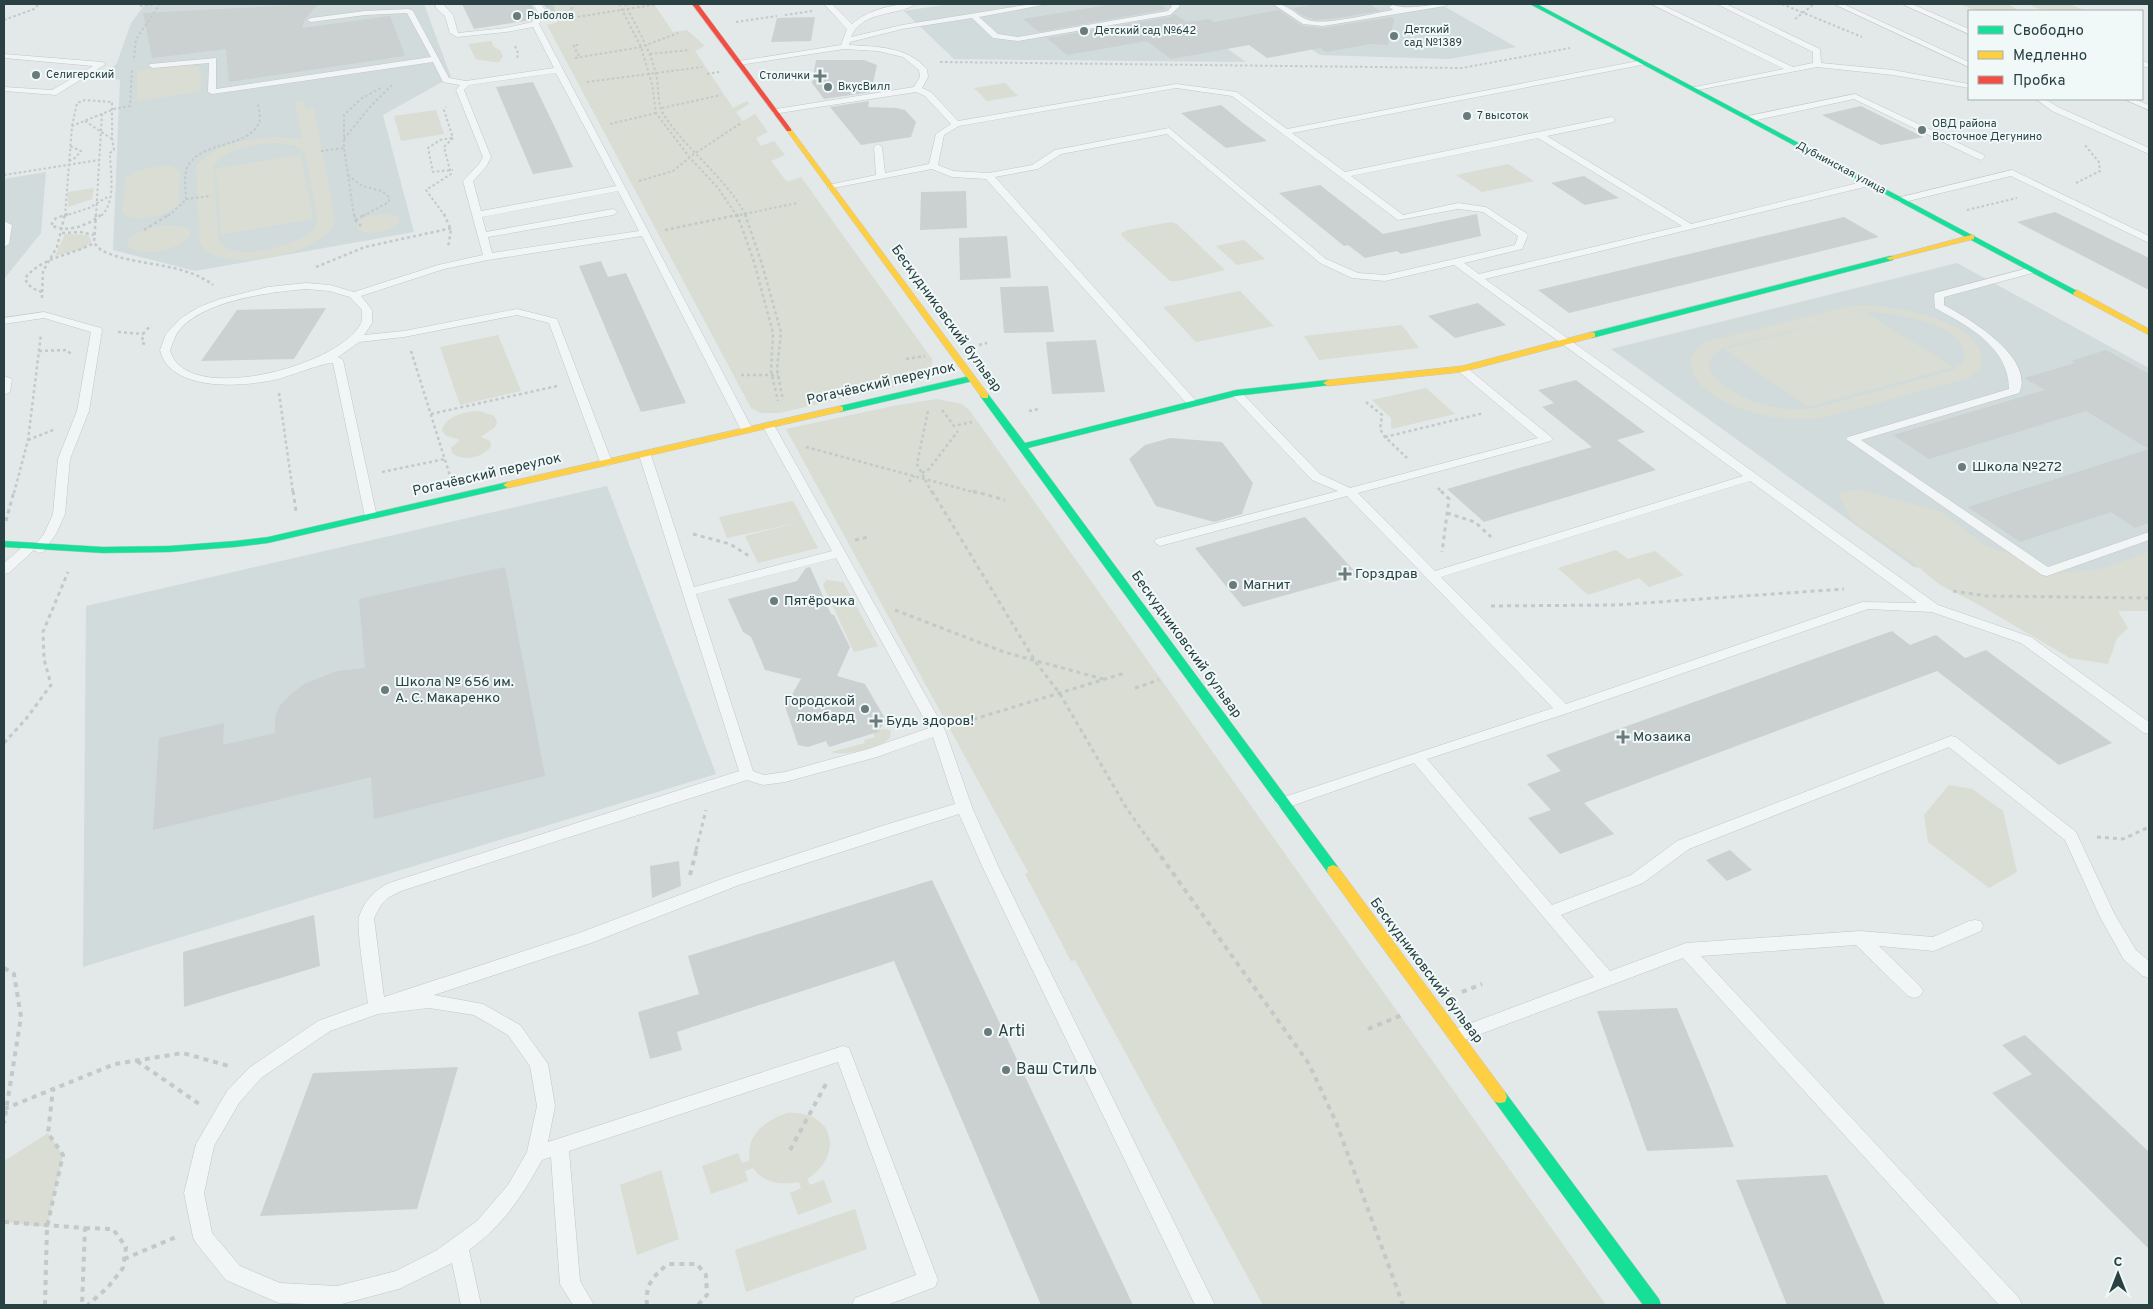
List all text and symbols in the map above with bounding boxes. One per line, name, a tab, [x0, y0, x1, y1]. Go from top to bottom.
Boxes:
place label: Рыболов	[527, 9, 574, 23]
marker: Рыболов	[511, 10, 523, 22]
legend	[1968, 10, 2143, 100]
text: Свободно	[2013, 22, 2084, 41]
place label: Детский сад №1389	[1404, 23, 1462, 50]
place label: Детский сад №642	[1094, 24, 1196, 38]
marker: Детский сад №642	[1078, 25, 1090, 37]
marker: Детский сад №1389	[1388, 30, 1400, 42]
text: Медленно	[2013, 47, 2087, 66]
place label: Селигерский	[46, 68, 114, 82]
marker: Селигерский	[30, 69, 42, 81]
place label: Столички	[759, 69, 810, 83]
marker: Столички	[814, 70, 826, 82]
text: Пробка	[2013, 72, 2065, 91]
place label: ВкусВилл	[838, 80, 890, 94]
marker: ВкусВилл	[822, 81, 834, 93]
place label: 7 высоток	[1477, 109, 1529, 123]
marker: 7 высоток	[1461, 110, 1473, 122]
place label: ОВД района Восточное Дегунино	[1932, 117, 2042, 144]
marker: ОВД района Восточное Дегунино	[1916, 124, 1928, 136]
street label: Дубнинская улица	[1794, 139, 1888, 198]
street label: Бескудниковский бульвар	[887, 242, 1005, 396]
street label: Рогачёвский переулок	[805, 359, 957, 409]
street label: Рогачёвский переулок	[411, 450, 563, 500]
place label: Школа №272	[1972, 459, 2062, 476]
marker: Школа №272	[1956, 461, 1968, 473]
place label: Горздрав	[1355, 566, 1418, 583]
street label: Бескудниковский бульвар	[1127, 568, 1245, 722]
marker: Горздрав	[1339, 568, 1351, 580]
place label: Магнит	[1243, 577, 1290, 594]
marker: Магнит	[1227, 579, 1239, 591]
place label: Пятёрочка	[784, 593, 855, 610]
marker: Пятёрочка	[768, 595, 780, 607]
place label: Школа № 656 им. А. С. Макаренко	[395, 674, 514, 707]
marker: Школа № 656 им. А. С. Макаренко	[379, 684, 391, 696]
place label: Городской ломбард	[784, 693, 855, 726]
marker: Городской ломбард	[859, 703, 871, 715]
place label: Будь здоров!	[886, 713, 974, 730]
marker: Будь здоров!	[870, 715, 882, 727]
place label: Мозаика	[1633, 729, 1691, 746]
marker: Мозаика	[1617, 731, 1629, 743]
street label: Бескудниковский бульвар	[1366, 895, 1486, 1047]
place label: Arti	[998, 1022, 1025, 1042]
marker: Arti	[982, 1026, 994, 1038]
place label: Ваш Стиль	[1016, 1060, 1097, 1080]
marker: Ваш Стиль	[1000, 1064, 1012, 1076]
north arrow	[2093, 1249, 2143, 1299]
text: С	[2114, 1254, 2123, 1271]

